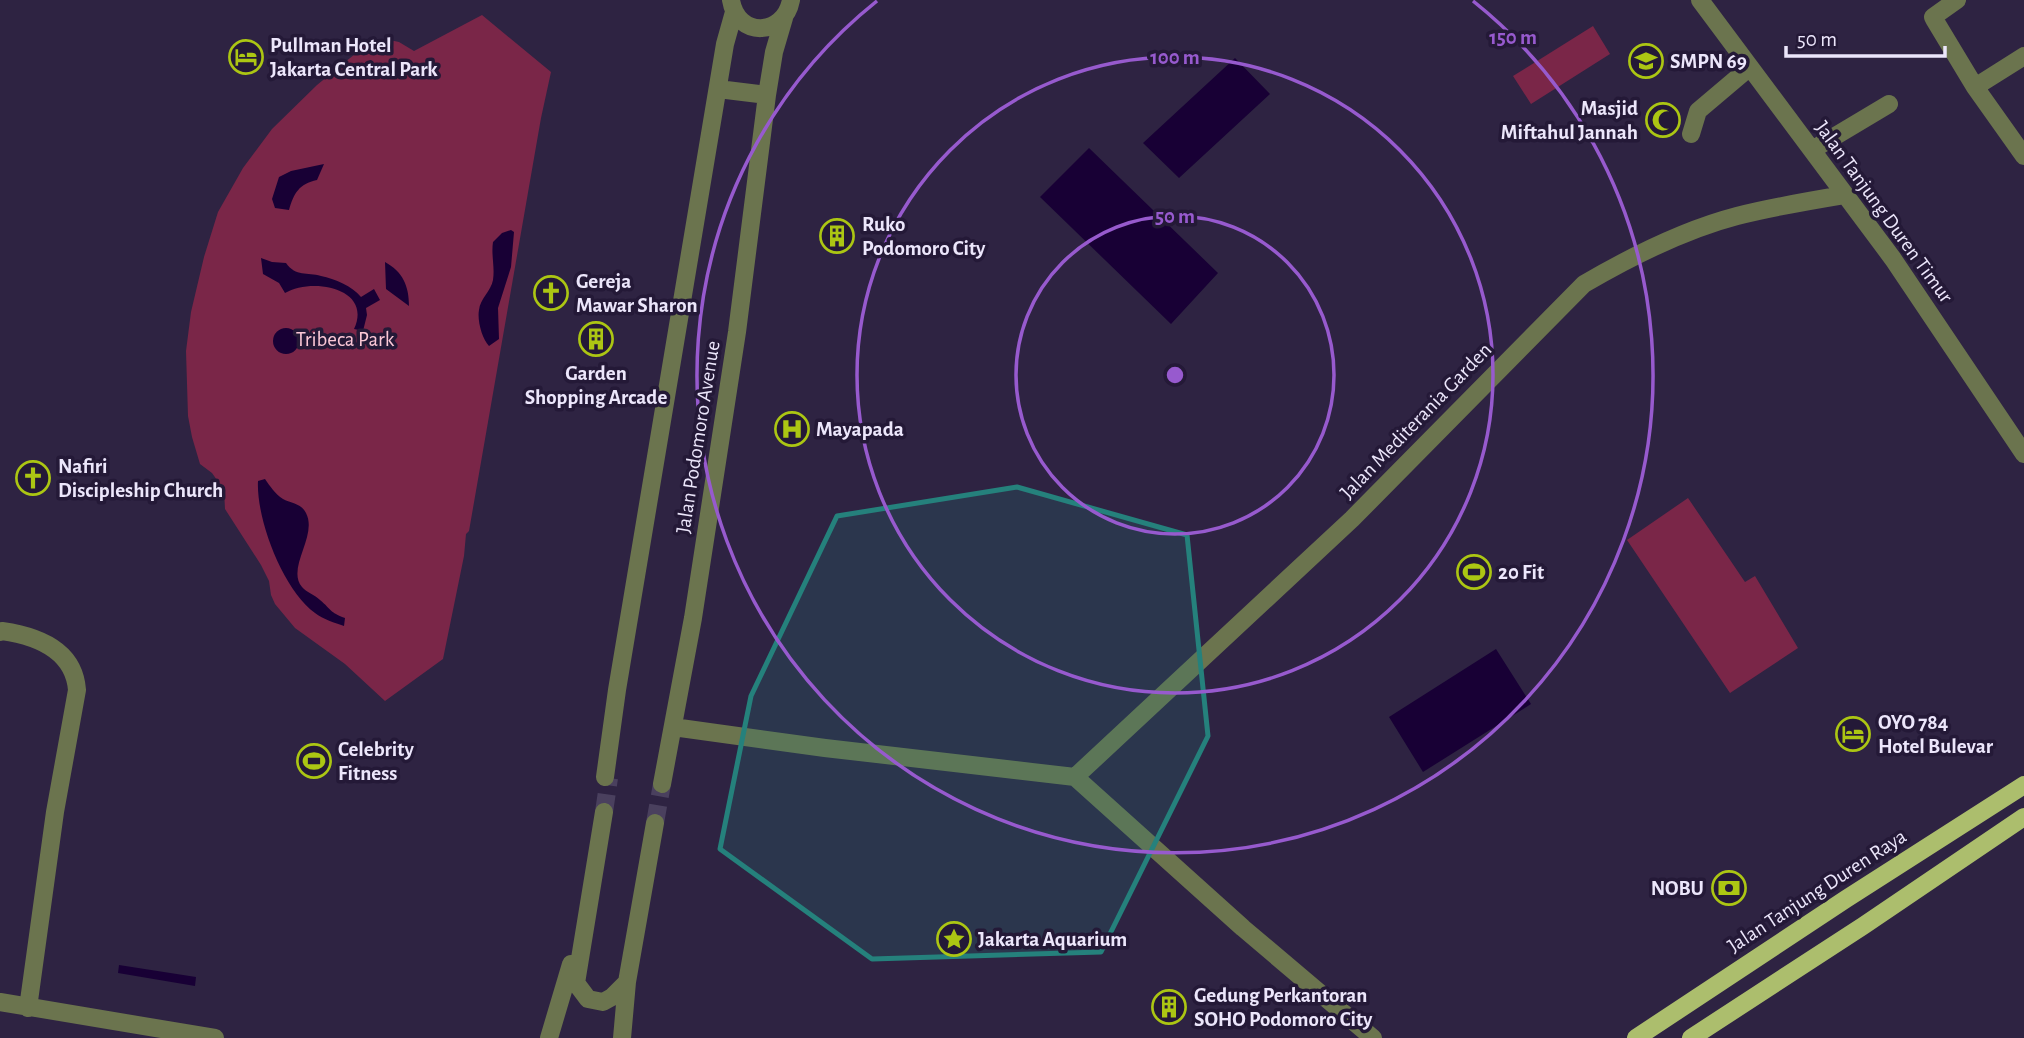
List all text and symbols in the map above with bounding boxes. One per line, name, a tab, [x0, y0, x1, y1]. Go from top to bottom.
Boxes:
scale bar	[1786, 14, 1945, 58]
text: 150 m	[1489, 27, 1537, 48]
text: 50 m	[1797, 29, 1837, 50]
place label: Pullman Hotel Jakarta Central Park	[270, 35, 438, 80]
hotel icon: Pullman Hotel Jakarta Central Park	[227, 38, 265, 76]
school or university icon: SMPN 69	[1627, 42, 1665, 80]
text: 100 m	[1150, 47, 1200, 68]
place label: SMPN 69	[1670, 51, 1747, 72]
place label: Masjid Miftahul Jannah	[1501, 98, 1638, 143]
mosque icon: Masjid Miftahul Jannah	[1644, 101, 1682, 139]
street label: Jalan Tanjung Duren Timur	[1811, 117, 1957, 307]
text: 50 m	[1155, 206, 1195, 227]
place label: Ruko Podomoro City	[862, 214, 986, 259]
building icon: Ruko Podomoro City	[818, 217, 856, 255]
place label: Gereja Mawar Sharon	[576, 271, 698, 316]
church icon: Gereja Mawar Sharon	[532, 274, 570, 312]
building icon: Garden Shopping Arcade	[577, 320, 615, 358]
park label: Tribeca Park	[296, 329, 395, 350]
street label: Jalan Podomoro Avenue	[672, 339, 724, 535]
street label: Jalan Mediterania Garden	[1336, 339, 1496, 503]
place label: Garden Shopping Arcade	[525, 363, 667, 408]
centre of rings	[1163, 363, 1187, 387]
hospital icon: Mayapada	[773, 410, 811, 448]
place label: Mayapada	[816, 419, 904, 440]
place label: Nafiri Discipleship Church	[58, 456, 223, 501]
church icon: Nafiri Discipleship Church	[14, 459, 52, 497]
sports icon: 20 Fit	[1455, 553, 1493, 591]
place label: 20 Fit	[1498, 562, 1544, 583]
place label: OYO 784 Hotel Bulevar	[1878, 712, 1994, 757]
hotel icon: OYO 784 Hotel Bulevar	[1834, 715, 1872, 753]
place label: Celebrity Fitness	[338, 739, 414, 784]
sports icon: Celebrity Fitness	[295, 742, 333, 780]
street label: Jalan Tanjung Duren Raya	[1724, 825, 1910, 957]
bank icon: NOBU	[1710, 869, 1748, 907]
place label: NOBU	[1651, 878, 1704, 899]
place icon: Jakarta Aquarium	[935, 920, 973, 958]
place label: Jakarta Aquarium	[978, 929, 1127, 950]
place label: Gedung Perkantoran SOHO Podomoro City	[1194, 985, 1373, 1030]
building icon: Gedung Perkantoran SOHO Podomoro City	[1150, 988, 1188, 1026]

